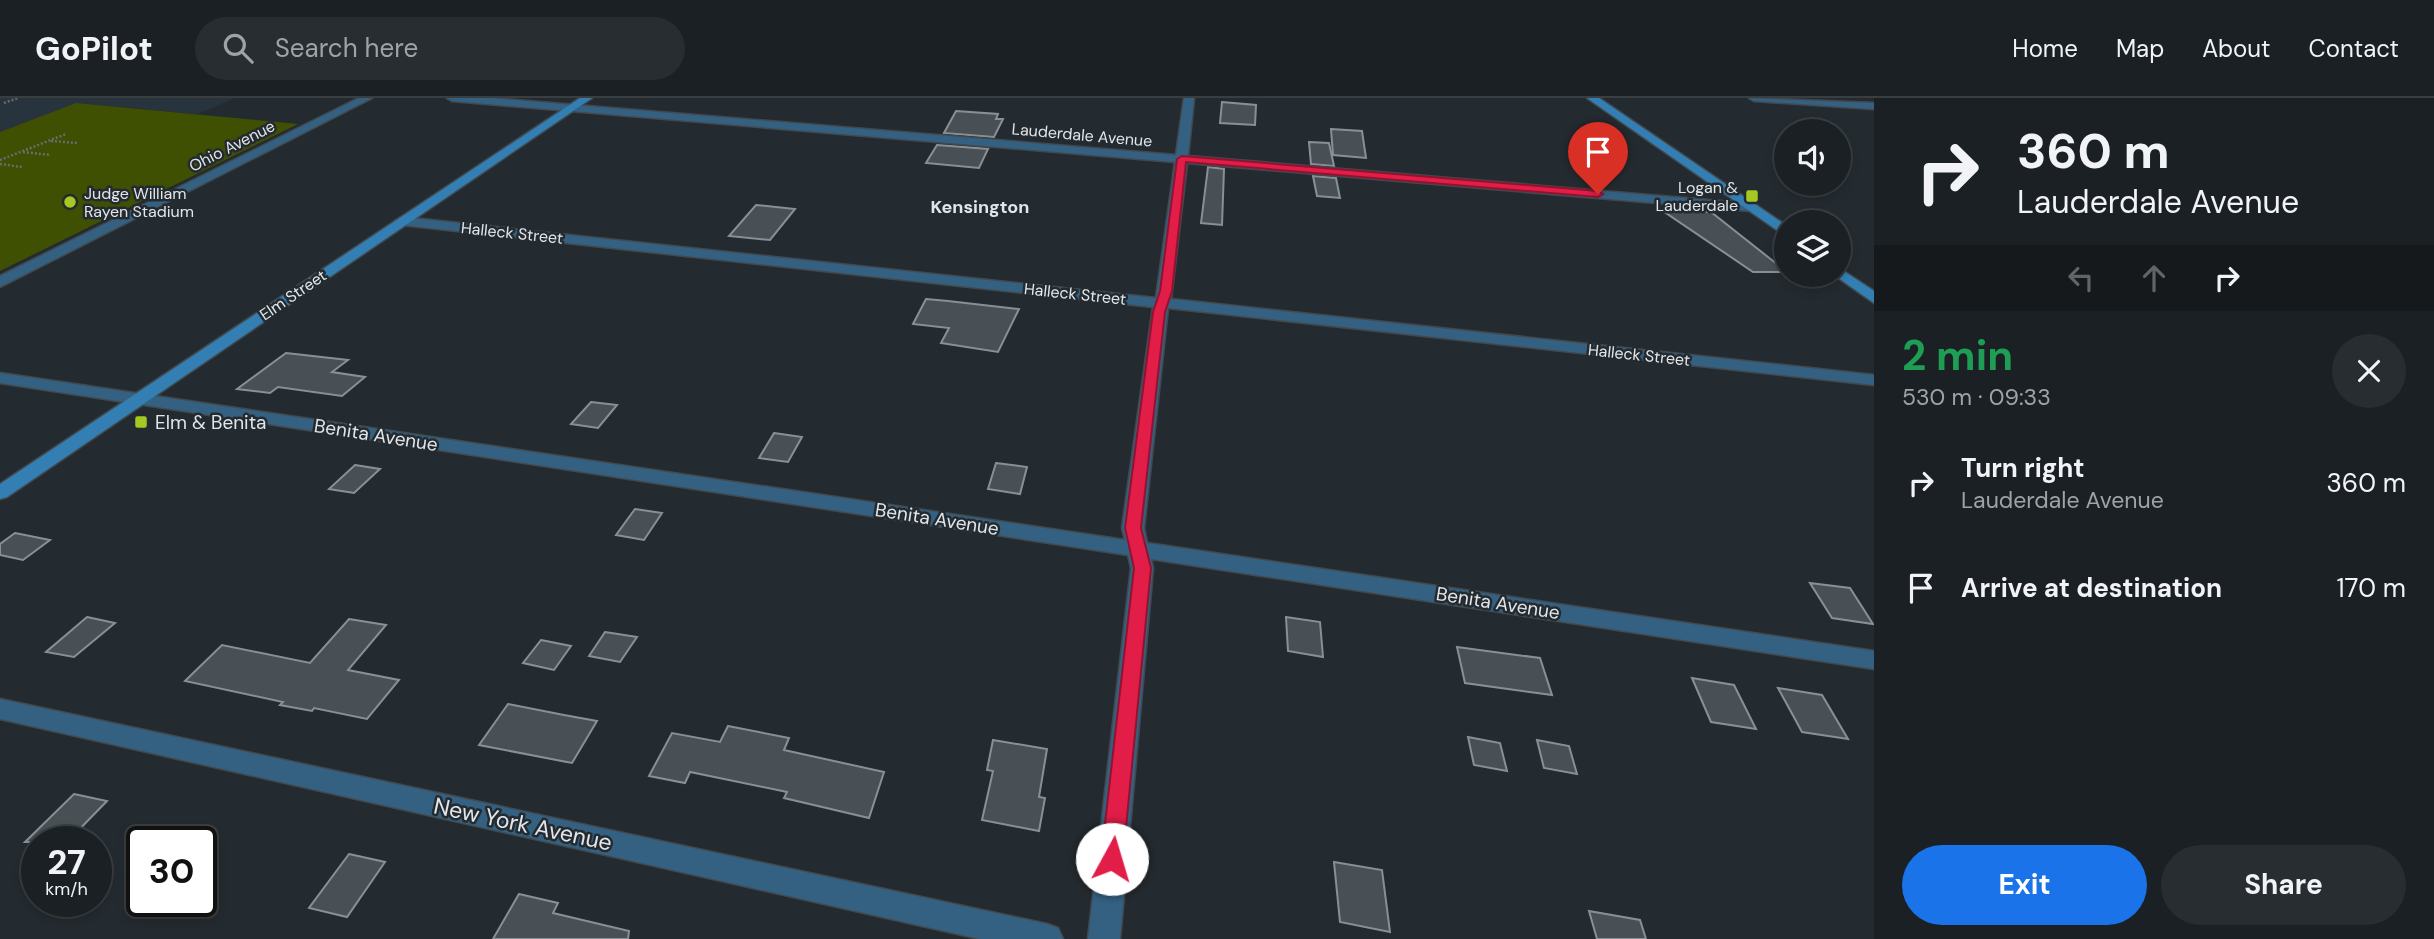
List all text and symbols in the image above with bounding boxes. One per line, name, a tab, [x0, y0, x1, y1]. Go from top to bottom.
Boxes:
search box	[195, 17, 685, 80]
text: GoPilot	[35, 27, 153, 70]
icon: search	[219, 29, 257, 67]
text: Search here	[275, 31, 418, 65]
text: Home	[2012, 33, 2078, 64]
text: Map	[2116, 33, 2164, 64]
text: About	[2202, 33, 2271, 64]
text: Contact	[2309, 33, 2399, 64]
street label: Ohio Avenue	[186, 115, 278, 177]
street label: Lauderdale Avenue	[1011, 118, 1153, 152]
map controls	[1774, 119, 1851, 287]
button: sound	[1774, 119, 1851, 196]
text: 360 m	[2017, 119, 2170, 183]
pin	[1568, 122, 1628, 194]
icon: right	[1902, 126, 1993, 217]
icon: arrive	[1579, 133, 1617, 171]
place label: Logan & Lauderdale	[1656, 177, 1738, 216]
text: Lauderdale Avenue	[2017, 181, 2299, 223]
place label: Judge William Rayen Stadium	[84, 183, 194, 222]
marker: Logan & Lauderdale	[1744, 188, 1760, 204]
marker: Judge William Rayen Stadium	[62, 194, 78, 210]
district label: Kensington	[931, 195, 1029, 219]
button: layers	[1774, 210, 1851, 287]
street label: Halleck Street	[460, 217, 564, 249]
icon: left	[2062, 259, 2100, 297]
icon: ahead	[2135, 259, 2173, 297]
icon: right	[2208, 259, 2246, 297]
street label: Elm Street	[255, 265, 331, 325]
street label: Halleck Street	[1023, 278, 1127, 310]
text: 2 min	[1902, 328, 2013, 383]
button: close	[2332, 334, 2406, 408]
street label: Halleck Street	[1587, 339, 1691, 371]
text: 530 m · 09:33	[1902, 382, 2051, 412]
place label: Elm & Benita	[155, 410, 266, 435]
street label: Benita Avenue	[312, 413, 440, 457]
marker: Elm & Benita	[133, 414, 149, 430]
text: Turn right	[1961, 451, 2085, 485]
icon: right	[1902, 464, 1940, 502]
text: 360 m	[2326, 466, 2406, 500]
text: Lauderdale Avenue	[1961, 485, 2164, 515]
street label: Benita Avenue	[873, 497, 1001, 541]
icon: arrive	[1902, 569, 1940, 607]
text: Arrive at destination	[1961, 571, 2222, 605]
text: 170 m	[2337, 571, 2406, 605]
street label: Benita Avenue	[1434, 581, 1562, 625]
street label: New York Avenue	[431, 790, 615, 858]
position arrow	[1075, 822, 1149, 896]
speed limit sign: 30	[126, 826, 217, 917]
text: 27	[47, 839, 86, 885]
button: Exit	[1902, 845, 2147, 925]
button: Share	[2161, 845, 2406, 925]
text: km/h	[45, 877, 88, 901]

